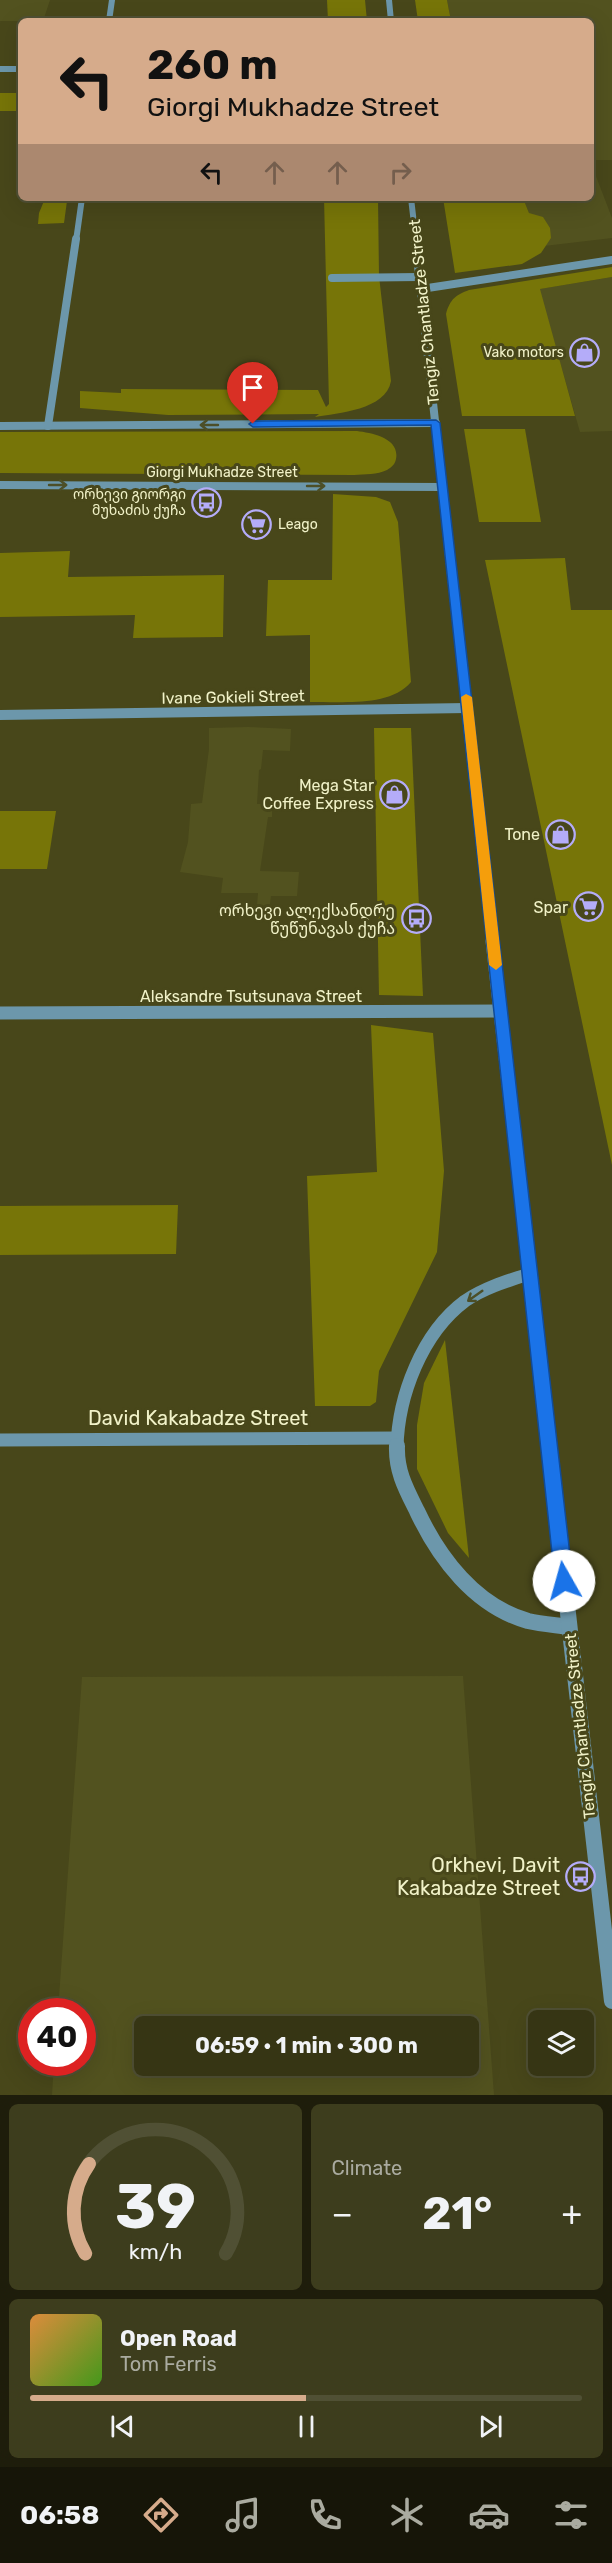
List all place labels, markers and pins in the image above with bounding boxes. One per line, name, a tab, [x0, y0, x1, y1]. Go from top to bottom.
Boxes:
shop icon: Vako motors	[569, 336, 601, 368]
place label: Vako motors	[483, 344, 564, 361]
pin	[227, 362, 278, 424]
place label: ორხევი გიორგი მუხაძის ქუჩა	[73, 486, 186, 519]
bus stop icon: ორხევი გიორგი მუხაძის ქუჩა	[191, 486, 223, 518]
supermarket icon: Leago	[241, 508, 273, 540]
place label: Leago	[278, 516, 318, 533]
place label: Mega Star Coffee Express	[262, 776, 374, 813]
shop icon: Mega Star Coffee Express	[379, 778, 411, 810]
shop icon: Tone	[545, 818, 577, 850]
place label: Tone	[504, 825, 540, 844]
supermarket icon: Spar	[573, 891, 605, 923]
place label: Spar	[534, 898, 568, 917]
place label: ორხევი ალექსანდრე წუწუნავას ქუჩა	[219, 901, 395, 938]
bus stop icon: ორხევი ალექსანდრე წუწუნავას ქუჩა	[400, 903, 432, 935]
place label: Orkhevi, Davit Kakabadze Street	[397, 1853, 560, 1900]
bus stop icon: Orkhevi, Davit Kakabadze Street	[565, 1861, 597, 1893]

